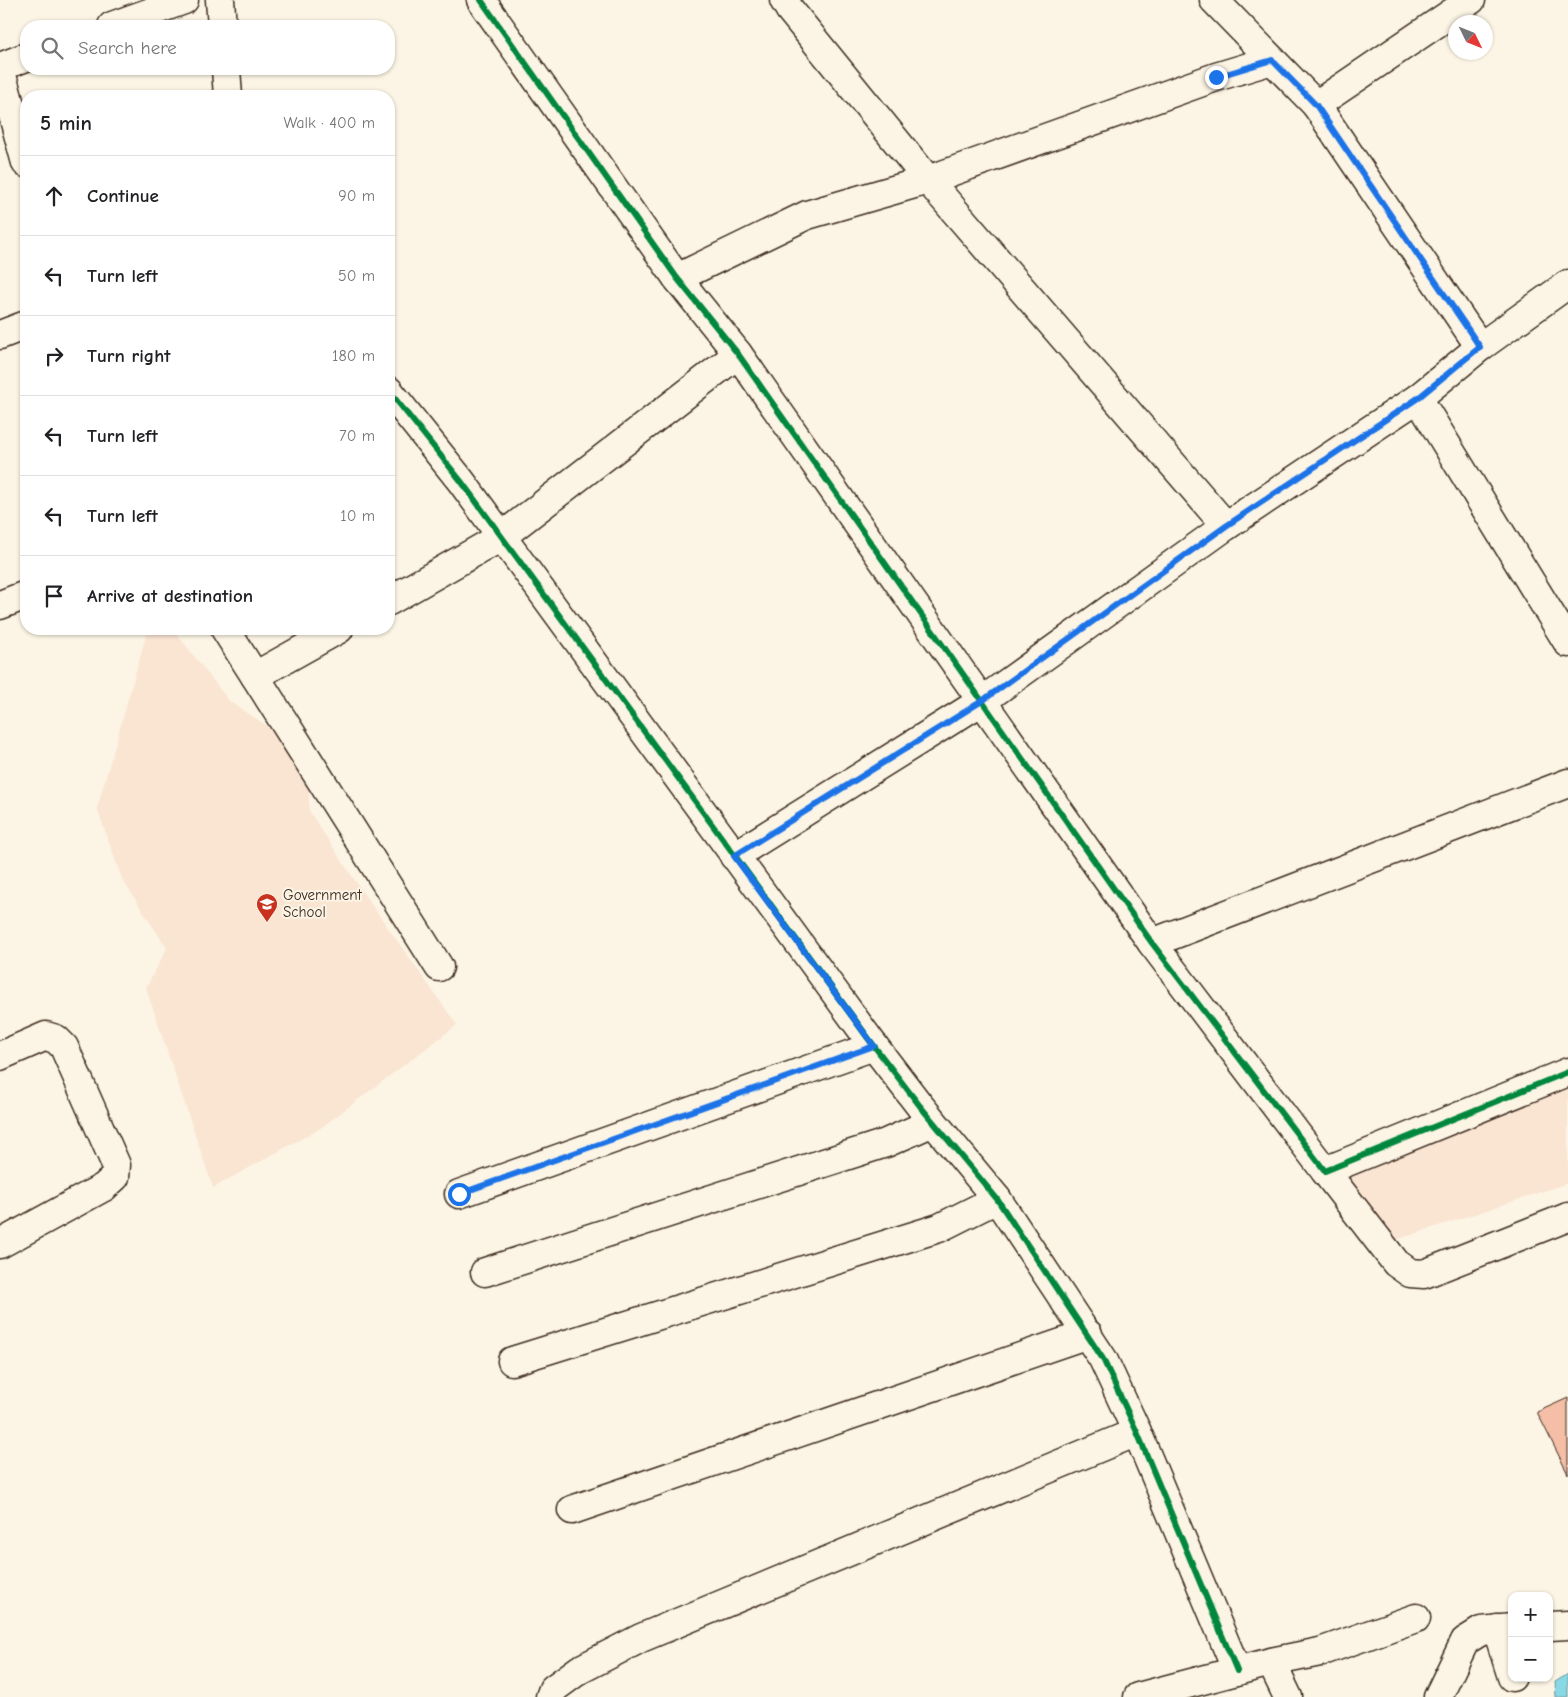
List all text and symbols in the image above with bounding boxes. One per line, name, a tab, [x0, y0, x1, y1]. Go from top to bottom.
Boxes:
north arrow	[1448, 15, 1493, 60]
search box	[20, 20, 395, 75]
icon: search	[38, 34, 66, 62]
text: Search here	[78, 37, 177, 59]
route end	[1205, 66, 1228, 89]
text: 5 min	[40, 111, 92, 135]
text: Walk · 400 m	[283, 114, 375, 132]
icon: ahead	[40, 182, 68, 210]
text: Continue	[87, 185, 159, 207]
text: 90 m	[338, 187, 375, 205]
icon: left	[40, 262, 68, 290]
text: Turn left	[87, 265, 158, 287]
text: 50 m	[338, 267, 375, 285]
icon: right	[40, 342, 68, 370]
text: Turn right	[87, 345, 171, 367]
text: 180 m	[332, 347, 375, 365]
icon: left	[40, 422, 68, 450]
text: Turn left	[87, 425, 158, 447]
text: 70 m	[339, 427, 375, 445]
icon: left	[40, 502, 68, 530]
text: Turn left	[87, 505, 158, 527]
text: 10 m	[340, 507, 375, 525]
icon: arrive	[40, 582, 68, 610]
text: Arrive at destination	[87, 585, 253, 607]
place label: Government School	[283, 886, 362, 921]
school or university icon: Government School	[255, 892, 279, 923]
route start	[448, 1183, 471, 1206]
map controls	[1508, 1592, 1553, 1682]
button: +	[1508, 1592, 1553, 1637]
button: −	[1508, 1637, 1553, 1682]

